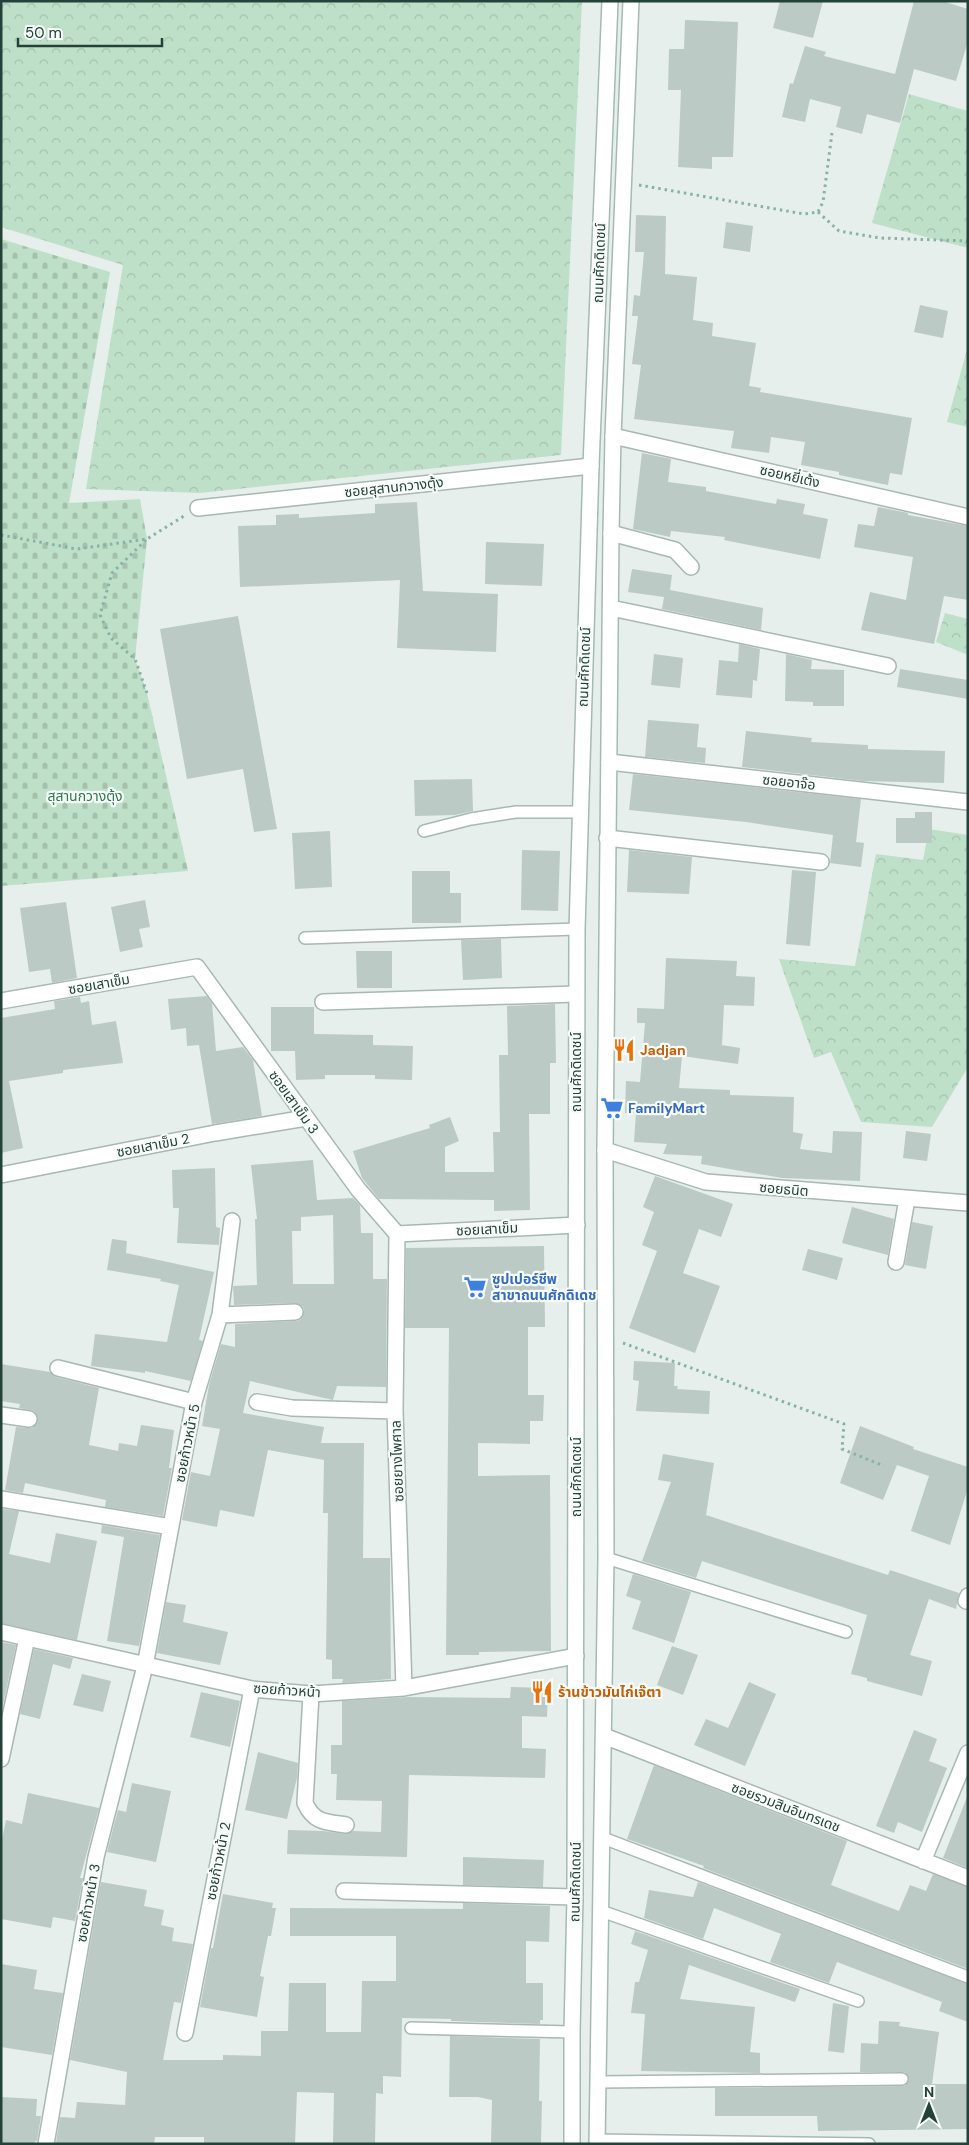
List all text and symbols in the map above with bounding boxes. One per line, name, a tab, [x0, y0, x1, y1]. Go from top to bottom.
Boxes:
scale bar	[18, 15, 161, 47]
text: 50 m	[25, 23, 62, 43]
street label: ถนนศักดิเดชน์	[589, 223, 609, 303]
street label: ซอยหยี่เต้ง	[758, 459, 822, 492]
street label: ซอยสุสานกวางตุ้ง	[344, 473, 444, 501]
street label: ถนนศักดิเดชน์	[574, 627, 594, 707]
street label: ซอยอาจ๊อ	[762, 770, 816, 794]
park label: สุสานกวางตุ้ง	[47, 787, 123, 805]
street label: ซอยเสาเข็ม	[67, 970, 131, 998]
street label: ถนนศักดิเดชน์	[567, 1032, 585, 1112]
restaurant icon: Jadjan	[611, 1037, 637, 1063]
place label: Jadjan	[640, 1041, 686, 1059]
street label: ซอยเสาเข็ม 3	[265, 1067, 323, 1137]
supermarket icon: FamilyMart	[599, 1095, 625, 1121]
place label: FamilyMart	[628, 1099, 705, 1117]
street label: ซอยเสาเข็ม 2	[115, 1129, 191, 1161]
street label: ซอยธนิต	[759, 1178, 809, 1200]
street label: ซอยเสาเข็ม	[456, 1218, 518, 1240]
place label: ซูปเปอร์ชีพ สาขาถนนศักดิเดช	[492, 1270, 596, 1304]
supermarket icon: ซูปเปอร์ชีพ สาขาถนนศักดิเดช	[462, 1274, 488, 1300]
street label: ซอยก้าวหน้า 5	[171, 1402, 203, 1484]
street label: ซอยยางไพศาล	[387, 1420, 407, 1502]
street label: ถนนศักดิเดชน์	[567, 1437, 585, 1517]
street label: ซอยก้าวหน้า	[253, 1679, 321, 1701]
restaurant icon: ร้านข้าวมันไก่เจ๊ตา	[529, 1679, 555, 1705]
place label: ร้านข้าวมันไก่เจ๊ตา	[558, 1683, 661, 1701]
street label: ซอยรวมสินอินทรเดช	[729, 1778, 843, 1836]
street label: ซอยก้าวหน้า 2	[202, 1820, 234, 1902]
street label: ถนนศักดิเดชน์	[565, 1842, 585, 1922]
street label: ซอยก้าวหน้า 3	[72, 1862, 104, 1944]
north arrow	[904, 2080, 954, 2130]
text: N	[924, 2083, 934, 2101]

